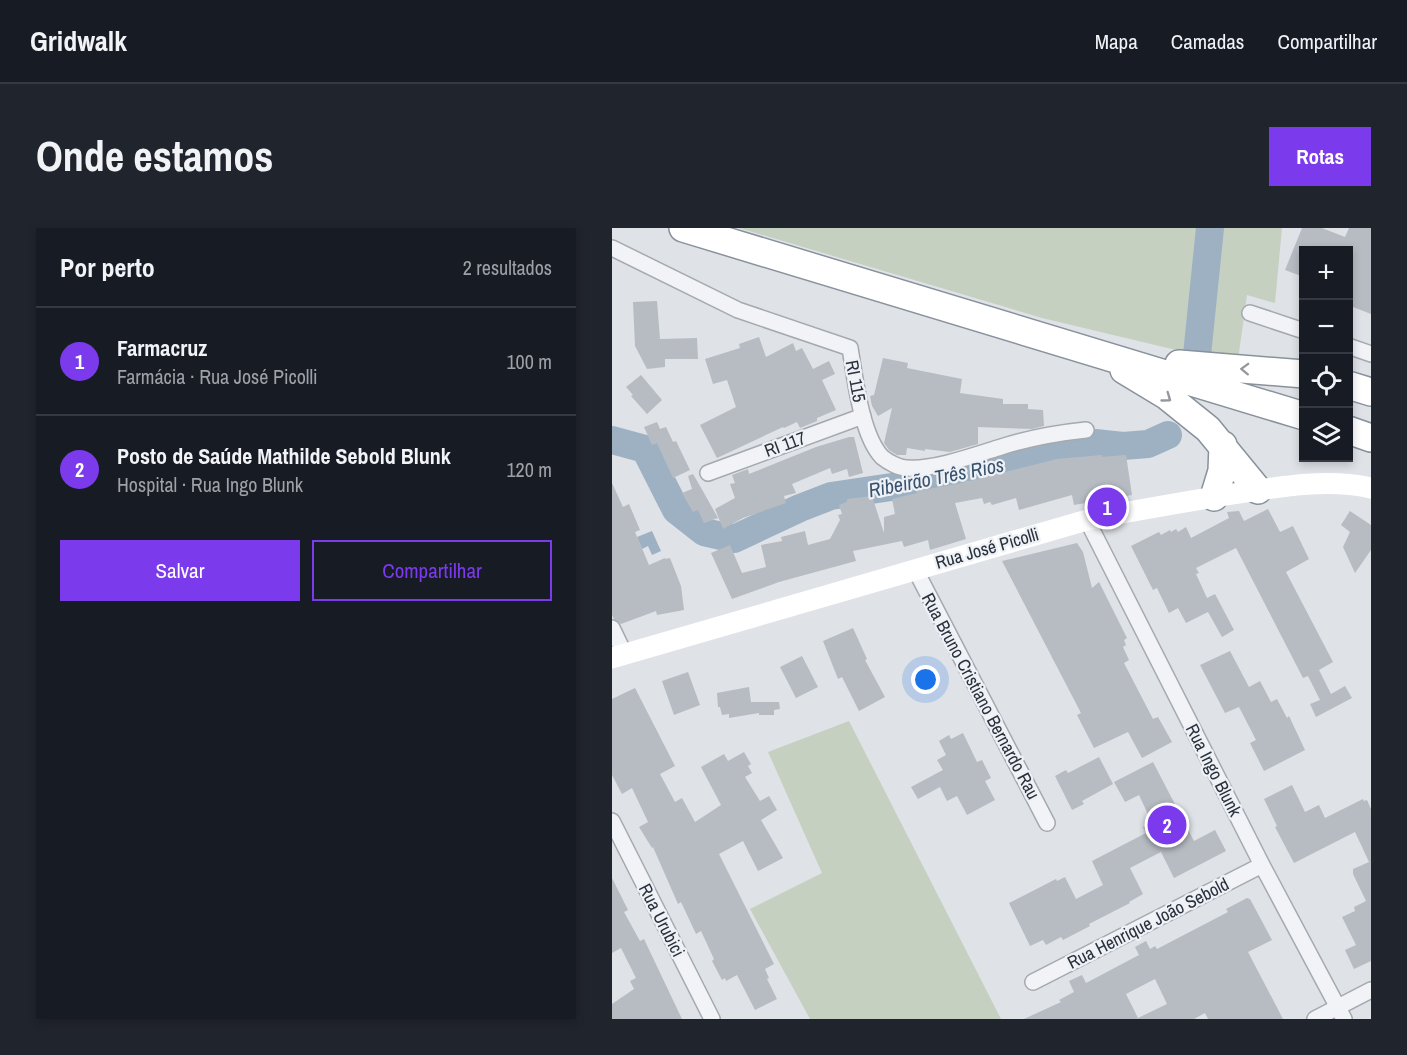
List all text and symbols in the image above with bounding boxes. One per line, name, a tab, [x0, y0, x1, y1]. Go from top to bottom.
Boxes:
text: Gridwalk	[30, 22, 127, 60]
text: Mapa	[1095, 27, 1138, 56]
text: Camadas	[1171, 27, 1244, 56]
text: Compartilhar	[1277, 27, 1377, 56]
button: Rotas	[1269, 127, 1371, 186]
text: Onde estamos	[36, 128, 273, 184]
map controls	[1299, 246, 1353, 462]
button: +	[1299, 246, 1353, 300]
text: Por perto	[60, 250, 155, 285]
text: 2 resultados	[463, 254, 552, 281]
button: −	[1299, 300, 1353, 354]
text: Farmacruz	[117, 333, 207, 363]
text: 1	[75, 348, 84, 375]
text: 100 m	[506, 348, 552, 375]
button: locate	[1299, 354, 1353, 408]
street label: RI 115	[840, 358, 872, 404]
one-way arrow	[1241, 362, 1250, 375]
text: Farmácia · Rua José Picolli	[117, 363, 318, 390]
one-way arrow	[1161, 390, 1172, 401]
button: layers	[1299, 408, 1353, 462]
street label: RI 117	[761, 425, 809, 463]
text: Posto de Saúde Mathilde Sebold Blunk	[117, 441, 451, 471]
water label: Ribeirão Três Rios	[866, 451, 1006, 503]
text: 2	[75, 456, 84, 483]
text: 120 m	[506, 456, 552, 483]
text: Hospital · Rua Ingo Blunk	[117, 471, 303, 498]
pin: 1	[1088, 484, 1126, 530]
street label: Rua José Picolli	[932, 521, 1042, 575]
button: Salvar	[60, 540, 300, 601]
button: Compartilhar	[312, 540, 552, 601]
street label: Rua Bruno Cristiano Bernardo Rau	[916, 588, 1046, 804]
your location	[911, 665, 940, 694]
street label: Rua Ingo Blunk	[1180, 719, 1248, 821]
pin: 2	[1148, 802, 1186, 848]
street label: Rua Henrique João Sebold	[1063, 871, 1233, 975]
street label: Rua Urubici	[633, 879, 691, 961]

